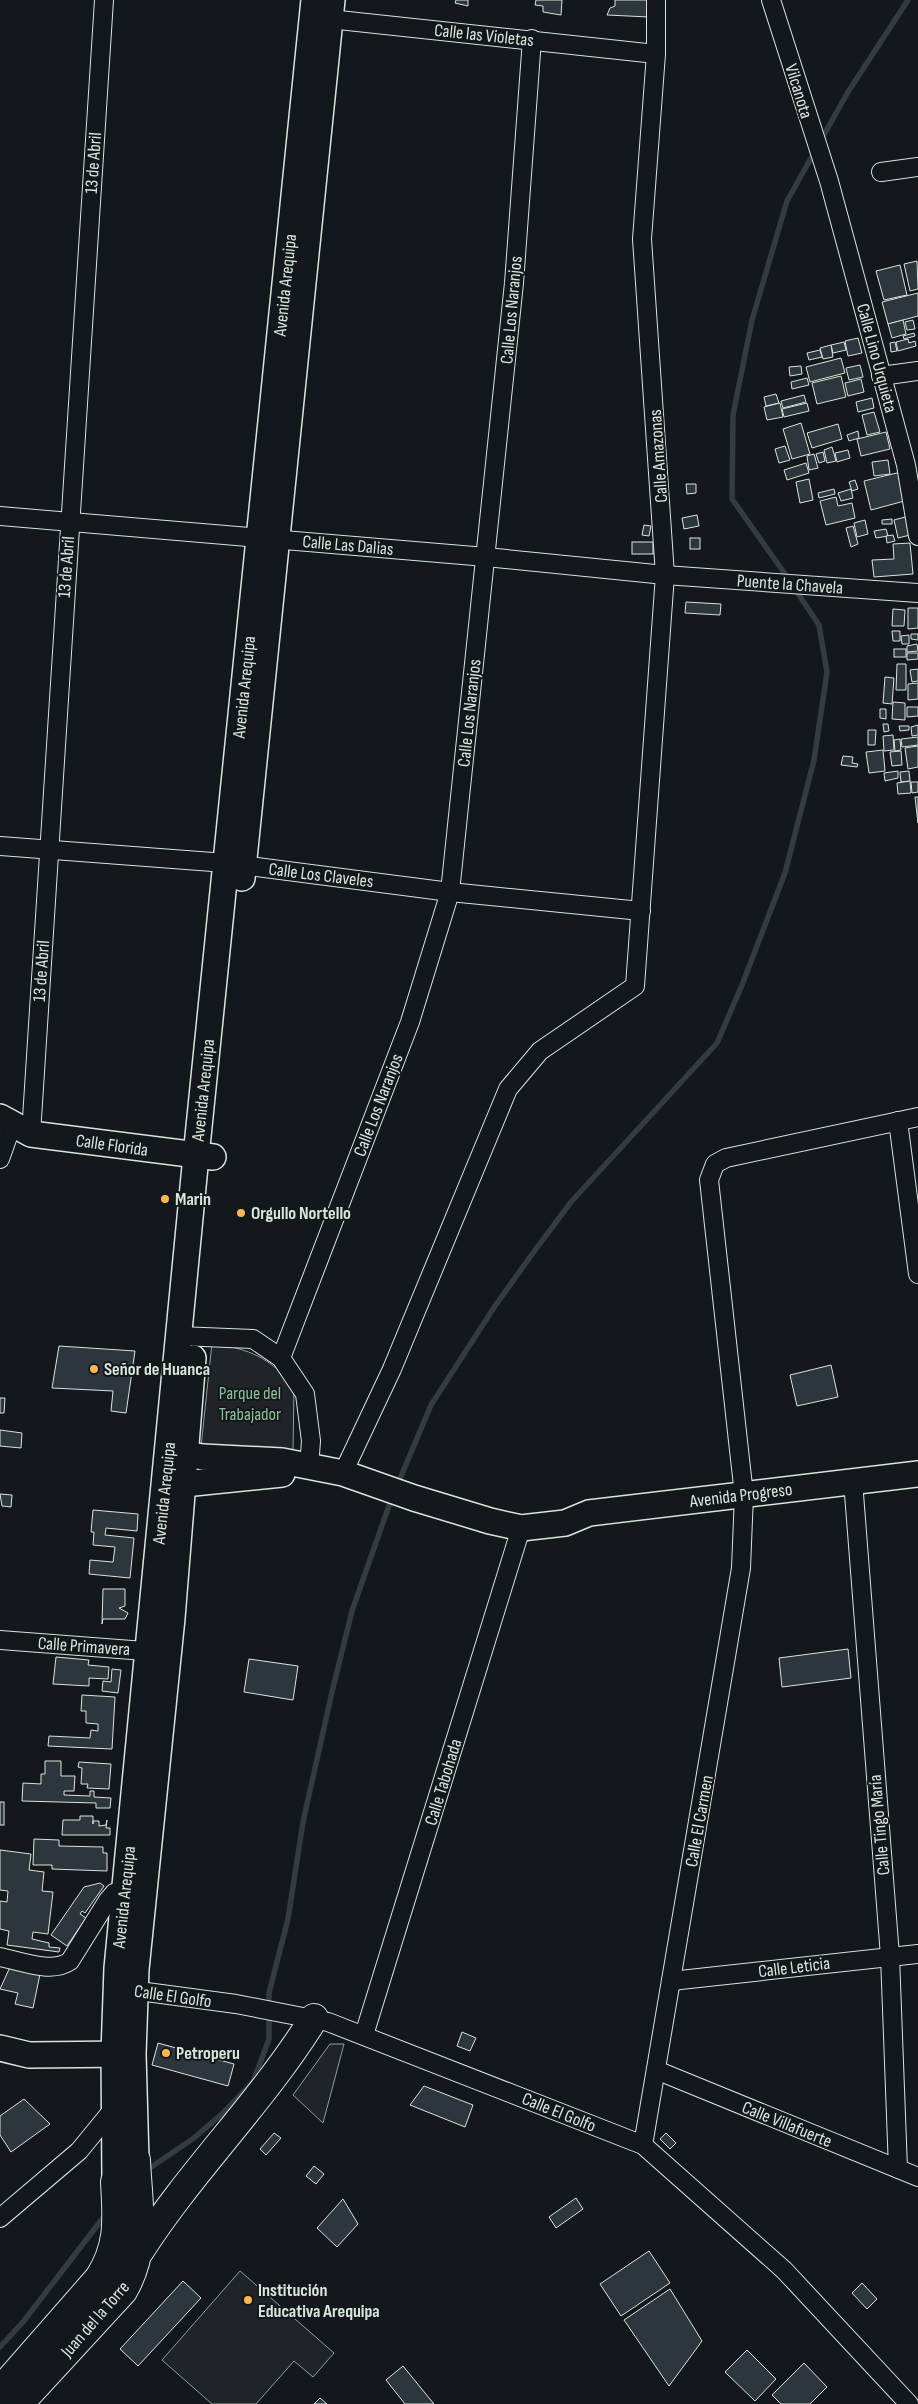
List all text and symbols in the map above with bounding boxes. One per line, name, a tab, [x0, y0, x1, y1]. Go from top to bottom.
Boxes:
street label: Calle las Violetas	[433, 20, 535, 51]
street label: Vilcanota	[780, 61, 817, 121]
street label: 13 de Abril	[81, 132, 106, 194]
street label: Avenida Arequipa	[270, 233, 301, 338]
street label: Calle Los Naranjos	[496, 255, 527, 365]
street label: Calle Lino Urquieta	[852, 301, 901, 415]
street label: Calle Amazonas	[645, 409, 672, 503]
street label: Calle Las Dalias	[302, 531, 394, 560]
street label: 13 de Abril	[54, 536, 79, 598]
street label: Puente la Chavela	[736, 570, 844, 599]
street label: Avenida Arequipa	[229, 635, 260, 740]
street label: Calle Los Naranjos	[453, 658, 486, 768]
street label: Calle Los Claveles	[267, 859, 375, 892]
street label: 13 de Abril	[29, 940, 54, 1002]
street label: Avenida Arequipa	[188, 1038, 219, 1143]
street label: Calle Los Naranjos	[349, 1051, 408, 1159]
street label: Calle Florida	[74, 1130, 149, 1161]
place label: Marin	[175, 1189, 211, 1210]
marker: Marin	[159, 1193, 171, 1205]
place label: Orgullo Nortello	[251, 1203, 351, 1224]
marker: Orgullo Nortello	[235, 1207, 247, 1219]
place label: Señor de Huanca	[104, 1359, 210, 1380]
marker: Señor de Huanca	[88, 1363, 100, 1375]
park label: Parque del Trabajador	[219, 1383, 281, 1425]
street label: Avenida Arequipa	[149, 1441, 180, 1546]
street label: Avenida Progreso	[688, 1479, 793, 1512]
street label: Calle Primavera	[37, 1633, 131, 1660]
street label: Calle Tabohada	[420, 1736, 467, 1828]
street label: Calle El Carmen	[681, 1774, 718, 1869]
street label: Calle Tingo María	[865, 1774, 894, 1876]
street label: Avenida Arequipa	[109, 1845, 140, 1950]
street label: Calle Leticia	[757, 1953, 831, 1982]
street label: Calle El Golfo	[133, 1981, 213, 2012]
place label: Petroperu	[176, 2043, 240, 2064]
marker: Petroperu	[160, 2047, 172, 2059]
street label: Calle El Golfo	[519, 2088, 599, 2137]
street label: Calle Villafuerte	[739, 2097, 835, 2152]
street label: Juan del la Torre	[56, 2277, 134, 2362]
place label: Institución Educativa Arequipa	[258, 2280, 380, 2322]
marker: Institución Educativa Arequipa	[242, 2294, 254, 2306]

